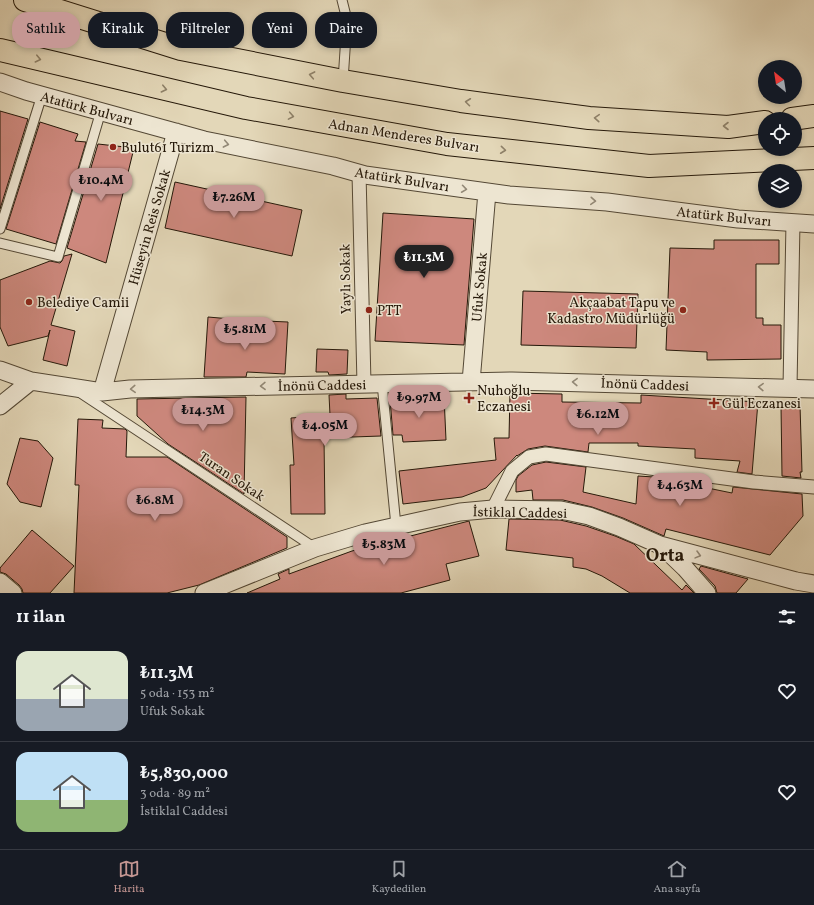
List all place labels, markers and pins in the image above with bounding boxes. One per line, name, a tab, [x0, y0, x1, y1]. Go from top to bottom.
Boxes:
place label: Bulut61 Turizm	[121, 139, 214, 158]
marker: Bulut61 Turizm	[108, 142, 118, 152]
pin: ₺10.4M	[68, 168, 134, 202]
pin: ₺7.26M	[201, 185, 267, 219]
pin: ₺11.3M	[391, 245, 457, 279]
place label: Belediye Camii	[37, 294, 129, 313]
place label: Akçaabat Tapu ve Kadastro Müdürlüğü	[547, 294, 675, 329]
marker: Belediye Camii	[24, 297, 34, 307]
place label: PTT	[377, 302, 402, 321]
marker: PTT	[364, 305, 374, 315]
marker: Akçaabat Tapu ve Kadastro Müdürlüğü	[678, 305, 688, 315]
pin: ₺5.81M	[212, 317, 278, 351]
place label: Nuhoğlu Eczanesi	[477, 382, 531, 417]
pin: ₺9.97M	[386, 385, 452, 419]
marker: Nuhoğlu Eczanesi	[464, 393, 474, 403]
place label: Gül Eczanesi	[722, 395, 801, 414]
pin: ₺14.3M	[170, 398, 236, 432]
marker: Gül Eczanesi	[709, 398, 719, 408]
pin: ₺6.12M	[565, 402, 631, 436]
pin: ₺4.05M	[292, 413, 358, 447]
pin: ₺4.63M	[647, 473, 713, 507]
pin: ₺6.8M	[127, 488, 183, 522]
pin: ₺5.83M	[351, 532, 417, 566]

